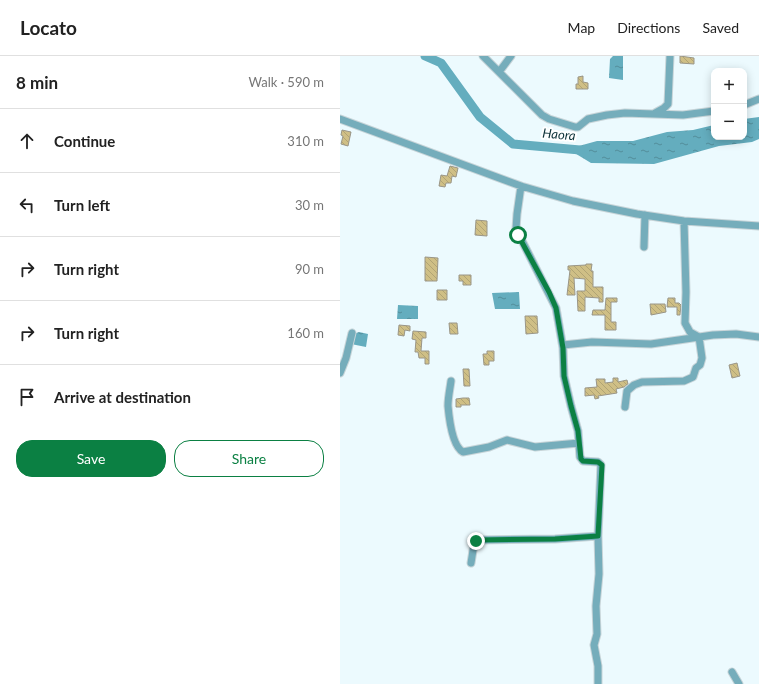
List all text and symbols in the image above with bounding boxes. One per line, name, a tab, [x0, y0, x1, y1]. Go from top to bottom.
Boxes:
text: Locato	[20, 16, 77, 39]
text: Map	[568, 19, 595, 36]
text: Directions	[617, 19, 680, 36]
text: Saved	[702, 19, 739, 36]
map controls	[711, 68, 747, 140]
button: +	[711, 68, 747, 104]
text: 8 min	[16, 72, 58, 93]
text: Walk · 590 m	[248, 74, 324, 90]
button: −	[711, 104, 747, 140]
water label: Haora	[542, 125, 577, 143]
icon: ahead	[16, 130, 38, 152]
text: Continue	[54, 132, 115, 150]
text: 310 m	[287, 133, 324, 149]
icon: left	[16, 194, 38, 216]
text: Turn left	[54, 196, 110, 214]
text: 30 m	[295, 197, 324, 213]
route start	[509, 226, 527, 244]
icon: right	[16, 258, 38, 280]
text: Turn right	[54, 260, 119, 278]
text: 90 m	[295, 261, 324, 277]
icon: right	[16, 322, 38, 344]
text: Turn right	[54, 324, 119, 342]
text: 160 m	[287, 325, 324, 341]
icon: arrive	[16, 386, 38, 408]
text: Arrive at destination	[54, 388, 191, 406]
button: Save	[16, 440, 166, 477]
button: Share	[174, 440, 324, 477]
route end	[467, 532, 485, 550]

